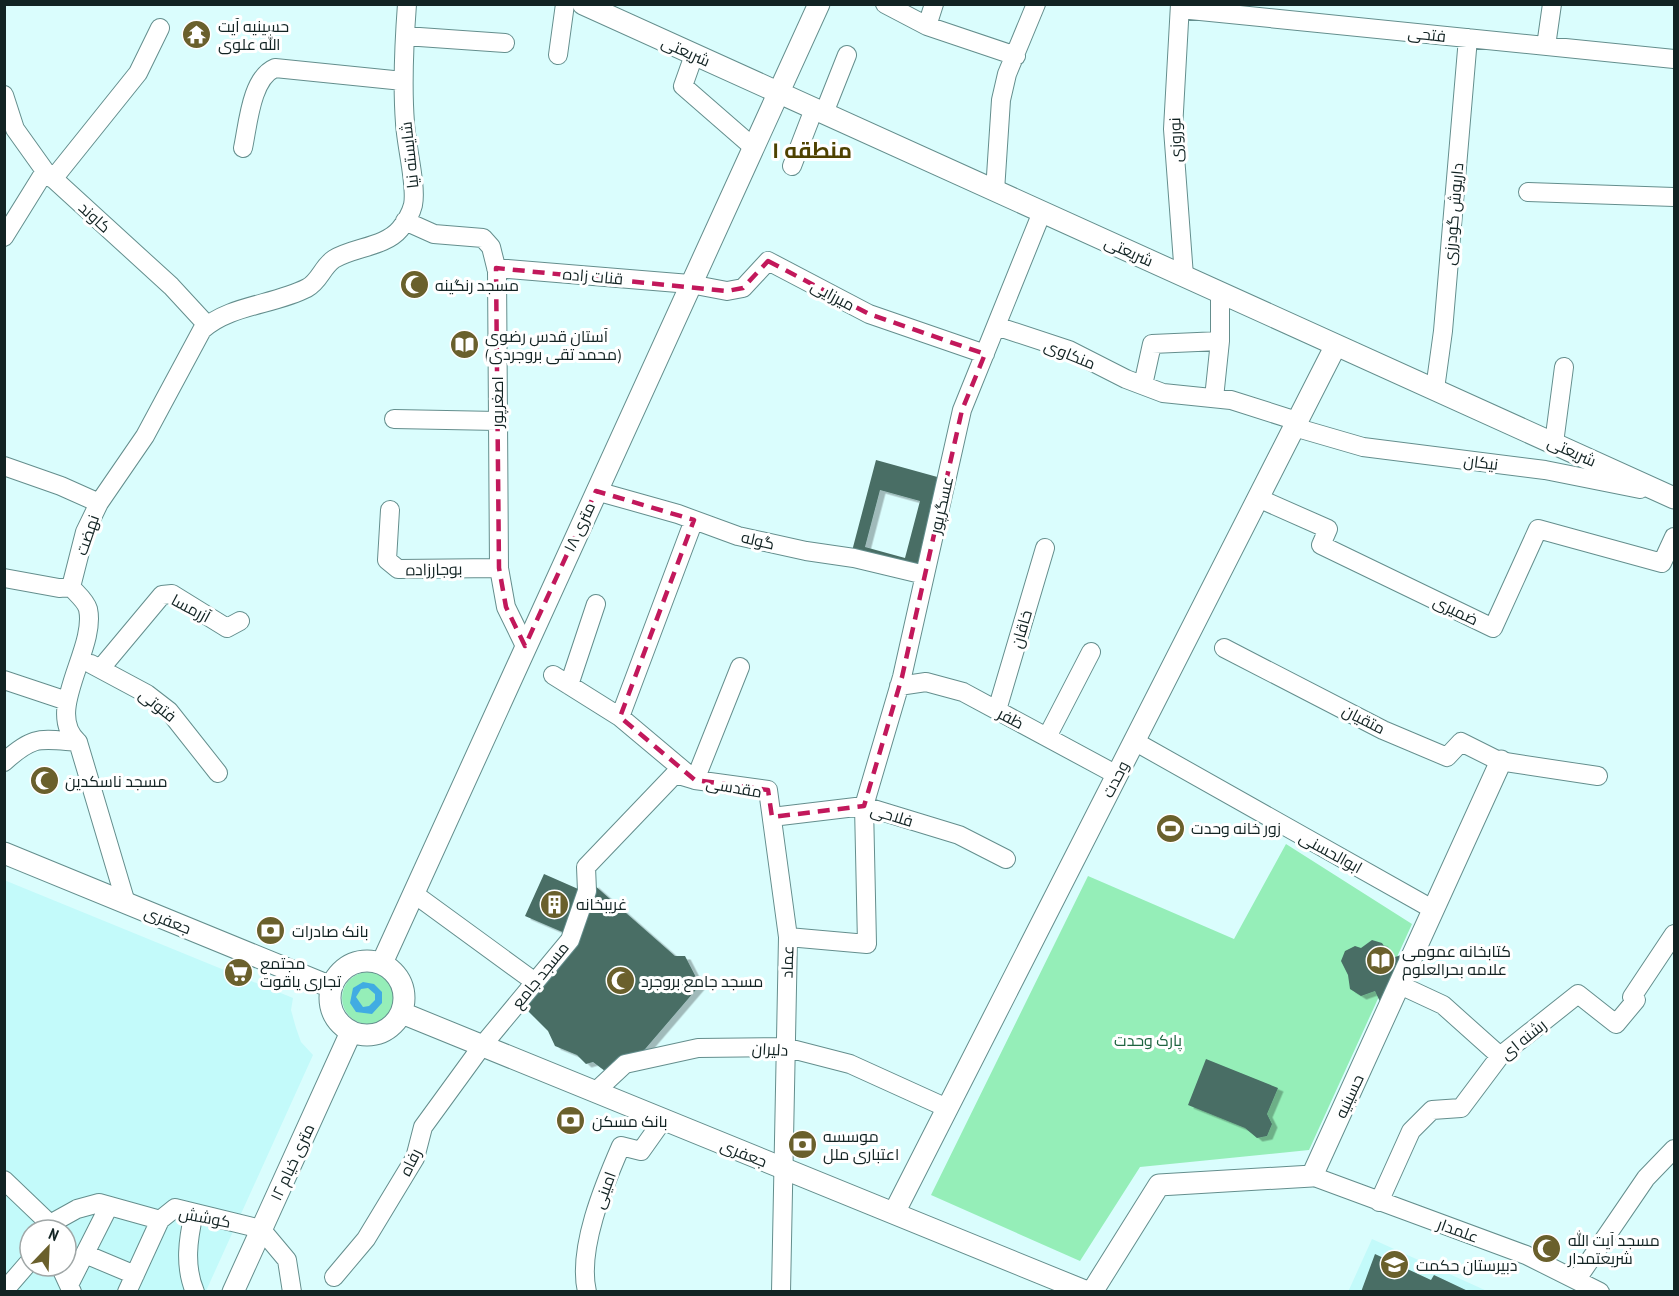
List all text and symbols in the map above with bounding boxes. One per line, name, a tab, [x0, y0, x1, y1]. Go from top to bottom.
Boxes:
place label: حسینیه آیت الله علوی	[218, 16, 289, 55]
temple icon: حسینیه آیت الله علوی	[181, 19, 213, 51]
street label: فتحی	[1407, 22, 1447, 47]
street label: شریعتی	[658, 31, 713, 71]
street label: نوروزی	[1164, 117, 1187, 163]
street label: شایسته نیا	[396, 121, 422, 189]
district label: منطقه ۱	[772, 136, 852, 164]
street label: داریوش گودرزی	[1439, 162, 1468, 266]
street label: کاوند	[75, 197, 115, 237]
street label: شریعتی	[1101, 231, 1156, 271]
street label: قنات زاده	[562, 263, 624, 289]
mosque icon: مسجد رنگینه	[398, 269, 430, 301]
place label: مسجد رنگینه	[435, 275, 519, 295]
street label: میرزایی	[807, 275, 858, 316]
place label: آستان قدس رضوی (محمد تقی بروجردی)	[485, 326, 621, 365]
library icon: آستان قدس رضوی (محمد تقی بروجردی)	[448, 329, 480, 361]
street label: منکاوی	[1041, 335, 1098, 374]
street label: اصغرپور	[487, 376, 509, 429]
street label: شریعتی	[1544, 431, 1599, 471]
street label: نیکان	[1462, 450, 1500, 475]
street label: عسگرپور	[924, 474, 959, 537]
street label: ۱۸ متری	[559, 499, 600, 555]
street label: نهضت	[71, 512, 104, 558]
street label: گوله	[739, 526, 777, 554]
street label: بوجارزاده	[405, 559, 463, 579]
street label: آزرمسا	[168, 589, 215, 627]
street label: ضمیری	[1430, 591, 1482, 630]
street label: خاقان	[1006, 608, 1037, 651]
street label: فتوتی	[135, 684, 181, 727]
street label: متقیان	[1339, 700, 1389, 739]
street label: ظفر	[994, 702, 1028, 733]
street label: وحدت	[1097, 757, 1133, 801]
mosque icon: مسجد ناسکدین	[28, 765, 60, 797]
place label: مسجد ناسکدین	[65, 771, 167, 792]
street label: مقدسی	[704, 772, 764, 803]
street label: فلاحی	[868, 799, 916, 832]
sports icon: زور خانه وحدت	[1154, 812, 1186, 844]
place label: زور خانه وحدت	[1191, 818, 1281, 838]
street label: ابوالحسنی	[1296, 827, 1366, 878]
building icon: غریبخانه	[539, 888, 571, 920]
place label: غریبخانه	[576, 894, 627, 914]
street label: جعفری	[141, 902, 194, 939]
bank icon: بانک صادرات	[255, 915, 287, 947]
place label: بانک صادرات	[292, 921, 368, 941]
street label: مسجد جامع	[507, 938, 574, 1013]
place label: کتابخانه عمومی علامه بحرالعلوم	[1402, 941, 1511, 981]
library icon: کتابخانه عمومی علامه بحرالعلوم	[1365, 944, 1397, 976]
street label: عماد	[776, 945, 798, 979]
place label: مجتمع تجاری یاقوت	[260, 953, 342, 992]
supermarket icon: مجتمع تجاری یاقوت	[223, 956, 255, 988]
mosque icon: مسجد جامع بروجرد	[604, 965, 636, 997]
place label: مسجد جامع بروجرد	[641, 971, 763, 993]
street label: رشنه ای	[1496, 1014, 1551, 1064]
park label: پارک وحدت	[1114, 1030, 1183, 1052]
street label: دلیران	[751, 1038, 789, 1061]
street label: حسینیه	[1330, 1071, 1368, 1121]
bank icon: بانک مسکن	[555, 1105, 587, 1137]
place label: بانک مسکن	[592, 1111, 667, 1132]
street label: ۱۲ متری خیام	[265, 1120, 320, 1205]
place label: موسسه اعتباری ملل	[823, 1126, 899, 1165]
bank icon: موسسه اعتباری ملل	[786, 1129, 818, 1161]
street label: جعفری	[717, 1135, 770, 1172]
street label: رفاه	[395, 1145, 425, 1179]
street label: امینی	[588, 1169, 621, 1212]
street label: کوشش	[177, 1202, 233, 1233]
street label: علمدار	[1434, 1213, 1481, 1247]
north arrow	[18, 1218, 78, 1278]
text: N	[46, 1223, 62, 1245]
place label: مسجد آیت الله شریعتمدار	[1567, 1230, 1660, 1268]
mosque icon: مسجد آیت الله شریعتمدار	[1531, 1233, 1563, 1265]
school or university icon: دبیرستان حکمت	[1379, 1249, 1411, 1281]
place label: دبیرستان حکمت	[1416, 1255, 1518, 1276]

